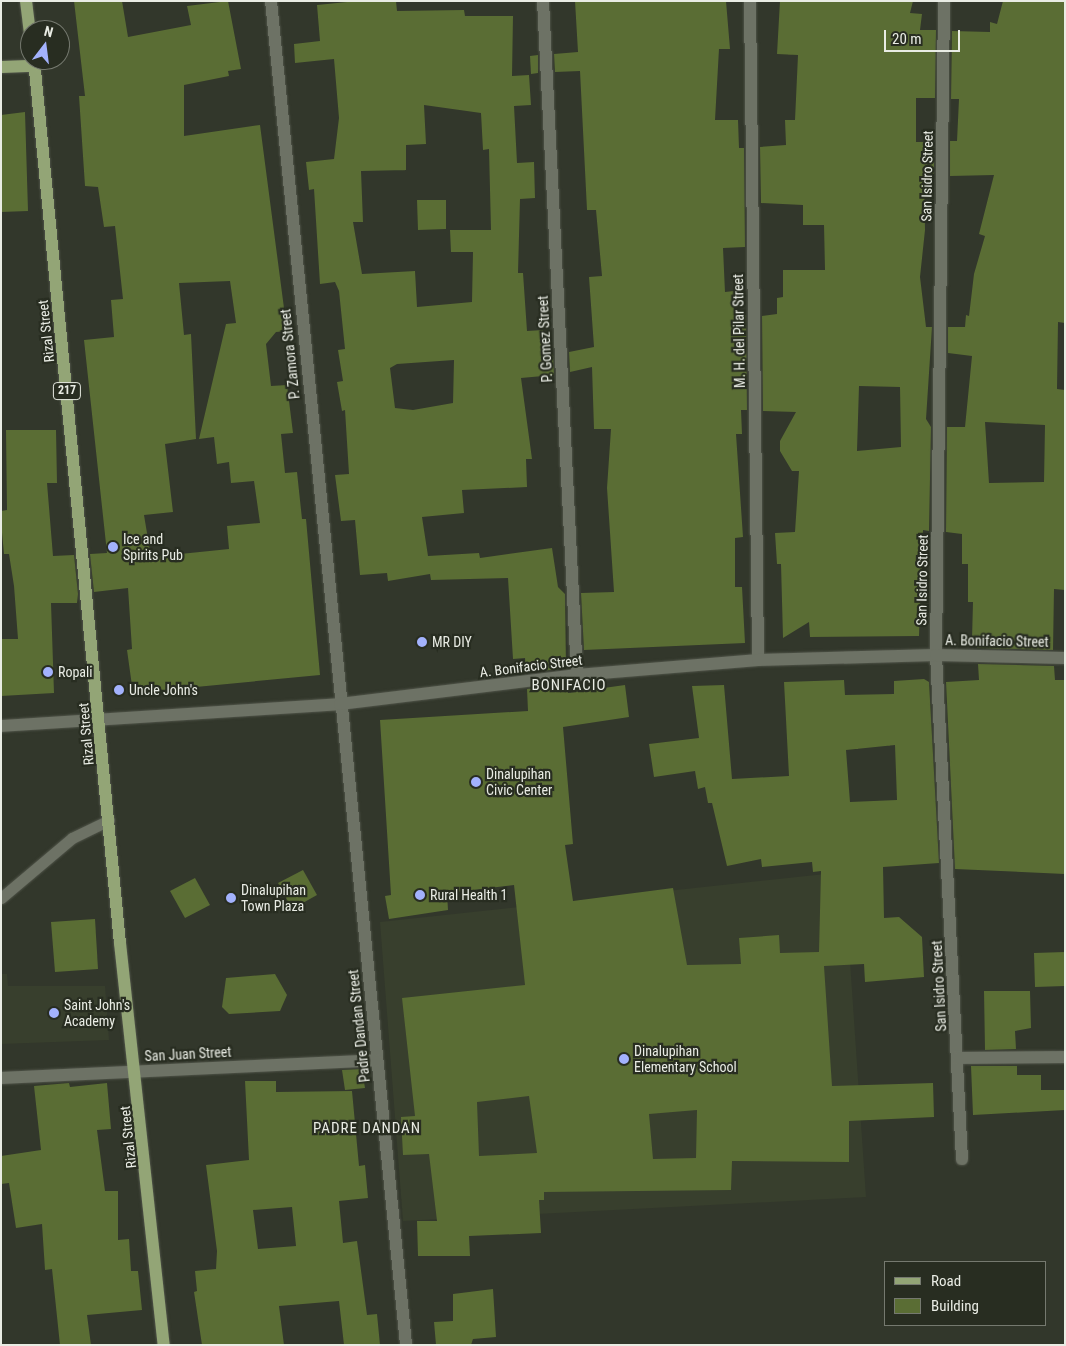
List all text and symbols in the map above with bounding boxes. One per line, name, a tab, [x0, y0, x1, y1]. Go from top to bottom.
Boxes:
north arrow	[20, 20, 70, 70]
scale bar	[886, 20, 962, 52]
text: N	[42, 23, 55, 40]
text: 20 m	[892, 30, 922, 48]
street label: San Isidro Street	[918, 130, 936, 222]
street label: M. H. del Pilar Street	[730, 274, 748, 388]
street label: P. Gomez Street	[534, 295, 556, 383]
street label: Rizal Street	[34, 299, 58, 363]
street label: P. Zamora Street	[277, 308, 303, 400]
road number: 217	[52, 382, 82, 401]
place label: Ice and Spirits Pub	[123, 531, 183, 564]
street label: San Isidro Street	[913, 534, 931, 626]
marker: Ice and Spirits Pub	[107, 541, 119, 553]
street label: A. Bonifacio Street	[945, 632, 1049, 650]
place label: MR DIY	[432, 634, 472, 650]
marker: MR DIY	[416, 636, 428, 648]
street label: A. Bonifacio Street	[479, 651, 583, 681]
place label: Ropali	[58, 664, 92, 680]
marker: Ropali	[42, 666, 54, 678]
district label: BONIFACIO	[530, 677, 608, 695]
place label: Uncle John's	[129, 682, 198, 698]
marker: Uncle John's	[113, 684, 125, 696]
street label: Rizal Street	[75, 702, 97, 766]
place label: Dinalupihan Civic Center	[486, 766, 552, 799]
marker: Dinalupihan Civic Center	[470, 776, 482, 788]
place label: Dinalupihan Town Plaza	[241, 882, 306, 914]
place label: Rural Health 1	[430, 887, 508, 903]
marker: Rural Health 1	[414, 889, 426, 901]
marker: Dinalupihan Town Plaza	[225, 892, 237, 904]
street label: San Isidro Street	[928, 940, 950, 1032]
street label: Padre Dandan Street	[345, 969, 373, 1083]
place label: Saint John's Academy	[64, 997, 130, 1030]
marker: Saint John's Academy	[48, 1007, 60, 1019]
street label: San Juan Street	[144, 1043, 232, 1065]
place label: Dinalupihan Elementary School	[634, 1043, 737, 1076]
marker: Dinalupihan Elementary School	[618, 1053, 630, 1065]
street label: Rizal Street	[116, 1105, 140, 1169]
district label: PADRE DANDAN	[311, 1120, 423, 1138]
legend	[884, 1261, 1046, 1326]
text: Road	[931, 1272, 961, 1290]
text: Building	[931, 1297, 979, 1315]

